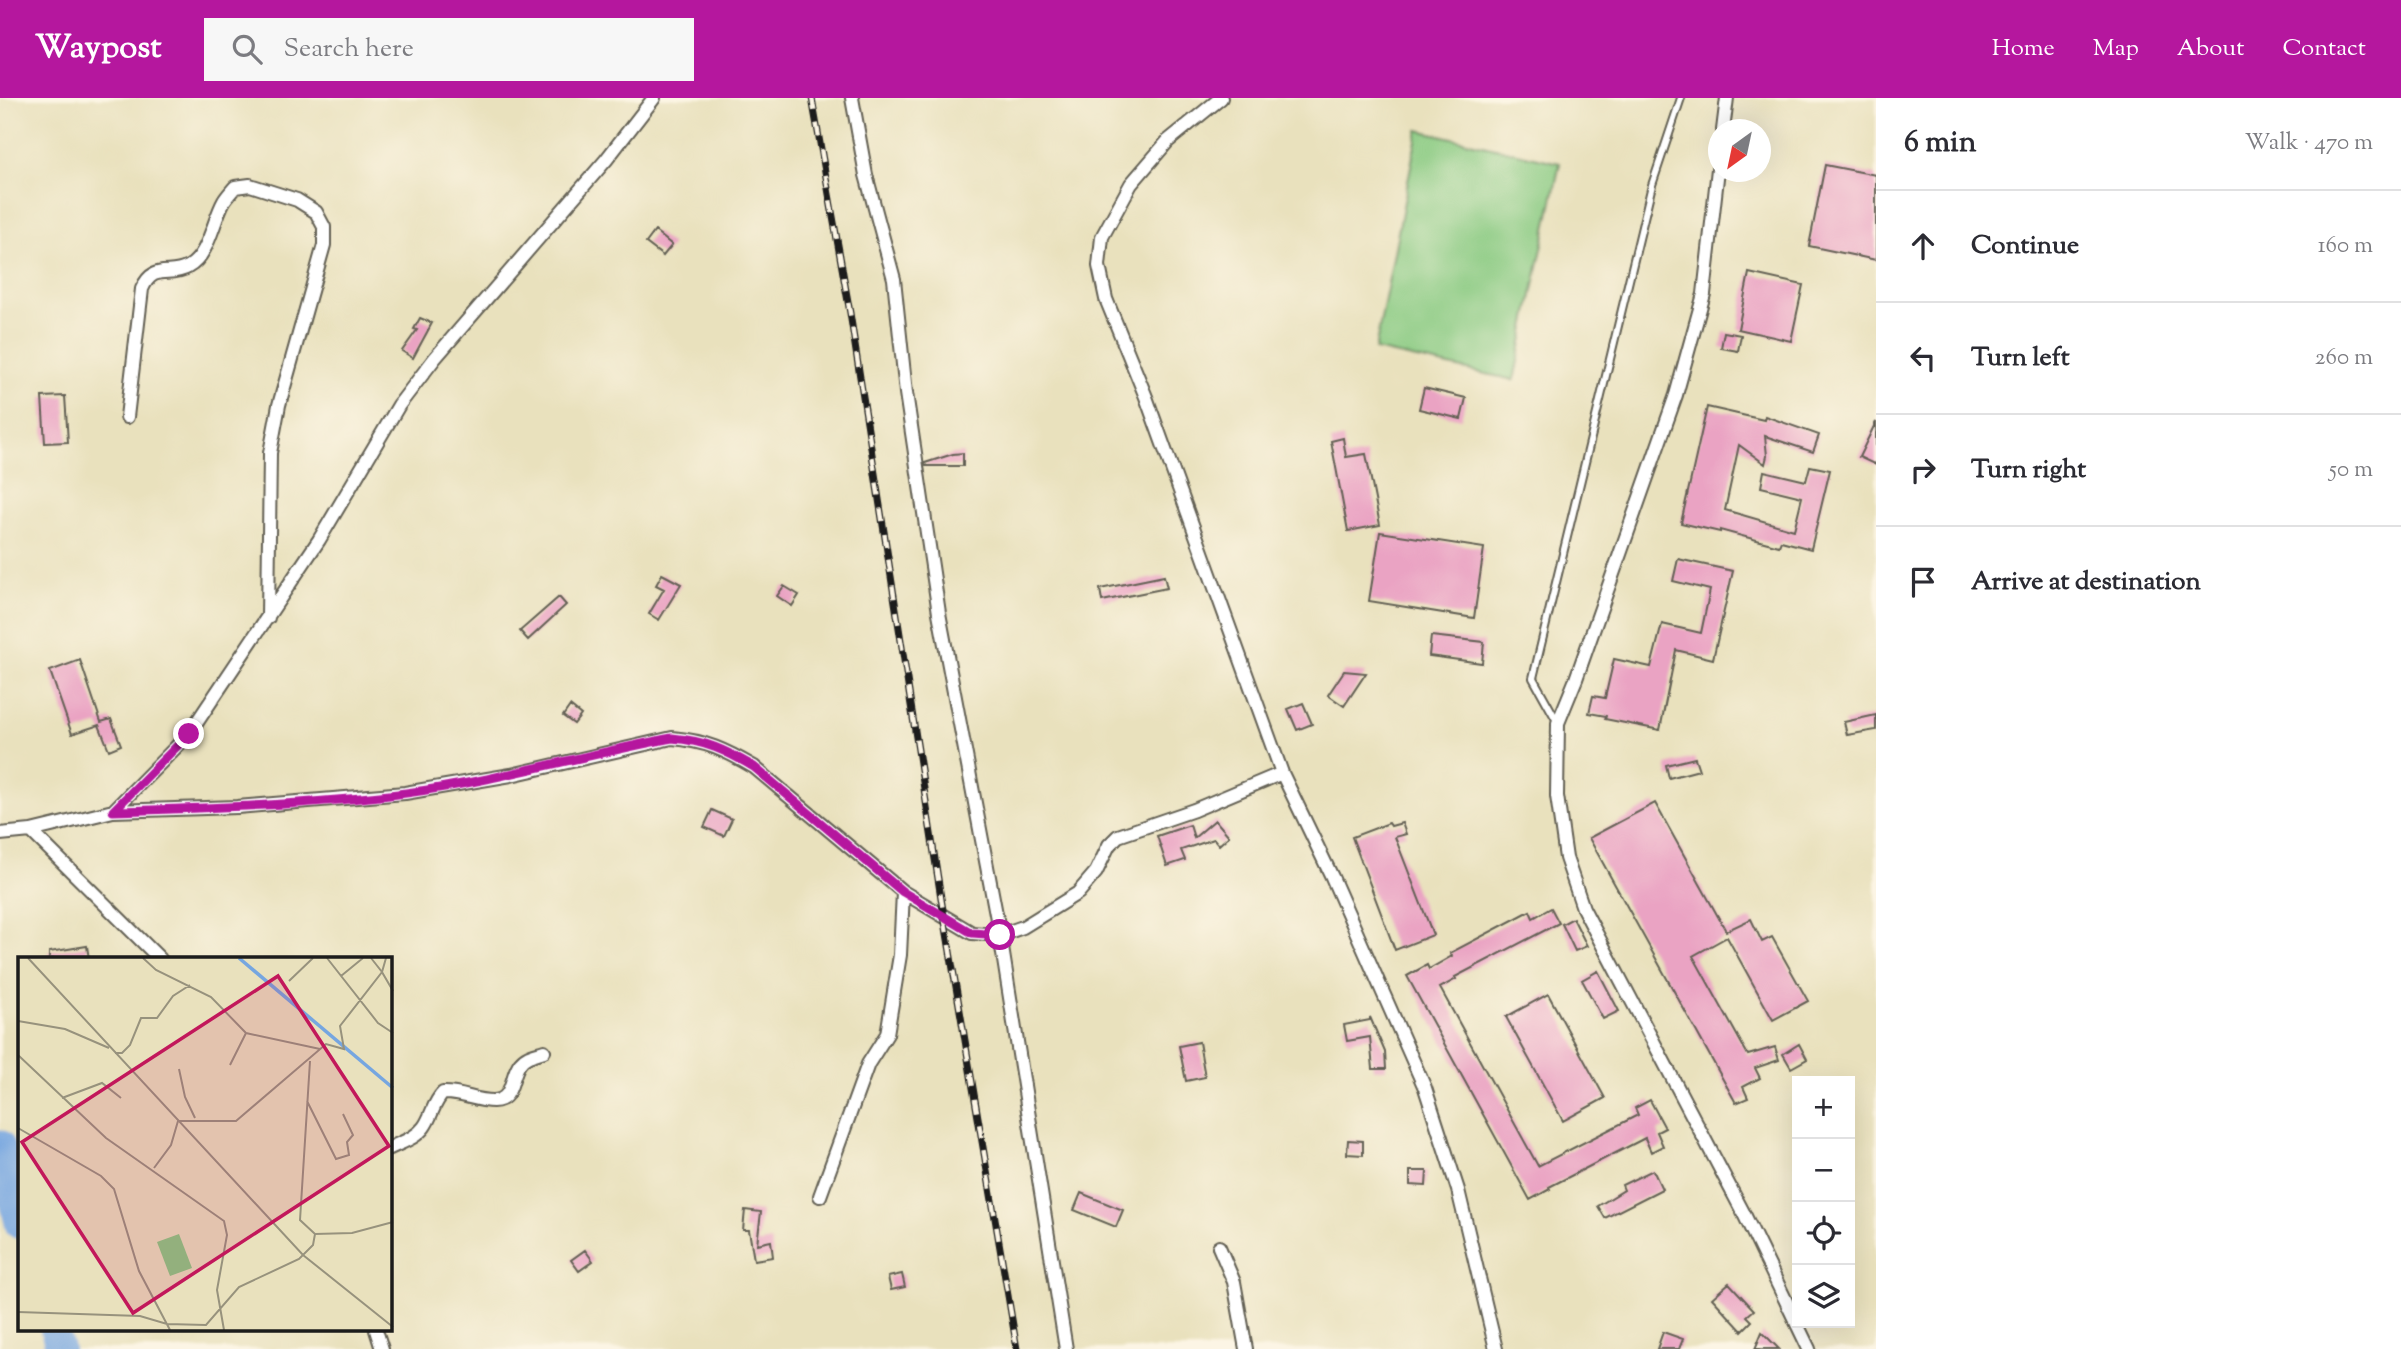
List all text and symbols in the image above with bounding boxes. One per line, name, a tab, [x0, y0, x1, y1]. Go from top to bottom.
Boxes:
search box	[204, 18, 694, 81]
text: Waypost	[35, 25, 162, 73]
icon: search	[228, 30, 266, 68]
text: Search here	[284, 31, 414, 68]
text: Home	[1992, 32, 2055, 66]
text: Map	[2093, 32, 2139, 66]
text: About	[2177, 32, 2244, 66]
text: Contact	[2282, 32, 2366, 66]
north arrow	[1708, 119, 1771, 182]
text: 6 min	[1904, 122, 1976, 165]
text: Walk · 470 m	[2245, 127, 2373, 160]
icon: ahead	[1904, 227, 1942, 265]
text: Continue	[1971, 228, 2079, 265]
text: 160 m	[2318, 230, 2373, 263]
icon: left	[1904, 339, 1942, 377]
text: Turn left	[1971, 340, 2070, 377]
text: 260 m	[2315, 342, 2373, 375]
icon: right	[1904, 451, 1942, 489]
text: Turn right	[1971, 452, 2086, 489]
text: 50 m	[2329, 454, 2373, 487]
icon: arrive	[1904, 563, 1942, 601]
text: Arrive at destination	[1971, 564, 2201, 601]
route end	[173, 718, 204, 749]
route start	[984, 919, 1015, 950]
inset map	[18, 957, 392, 1332]
map controls	[1792, 1076, 1855, 1328]
button: +	[1792, 1076, 1855, 1139]
button: −	[1792, 1139, 1855, 1202]
button: locate	[1792, 1202, 1855, 1265]
button: layers	[1792, 1265, 1855, 1328]

